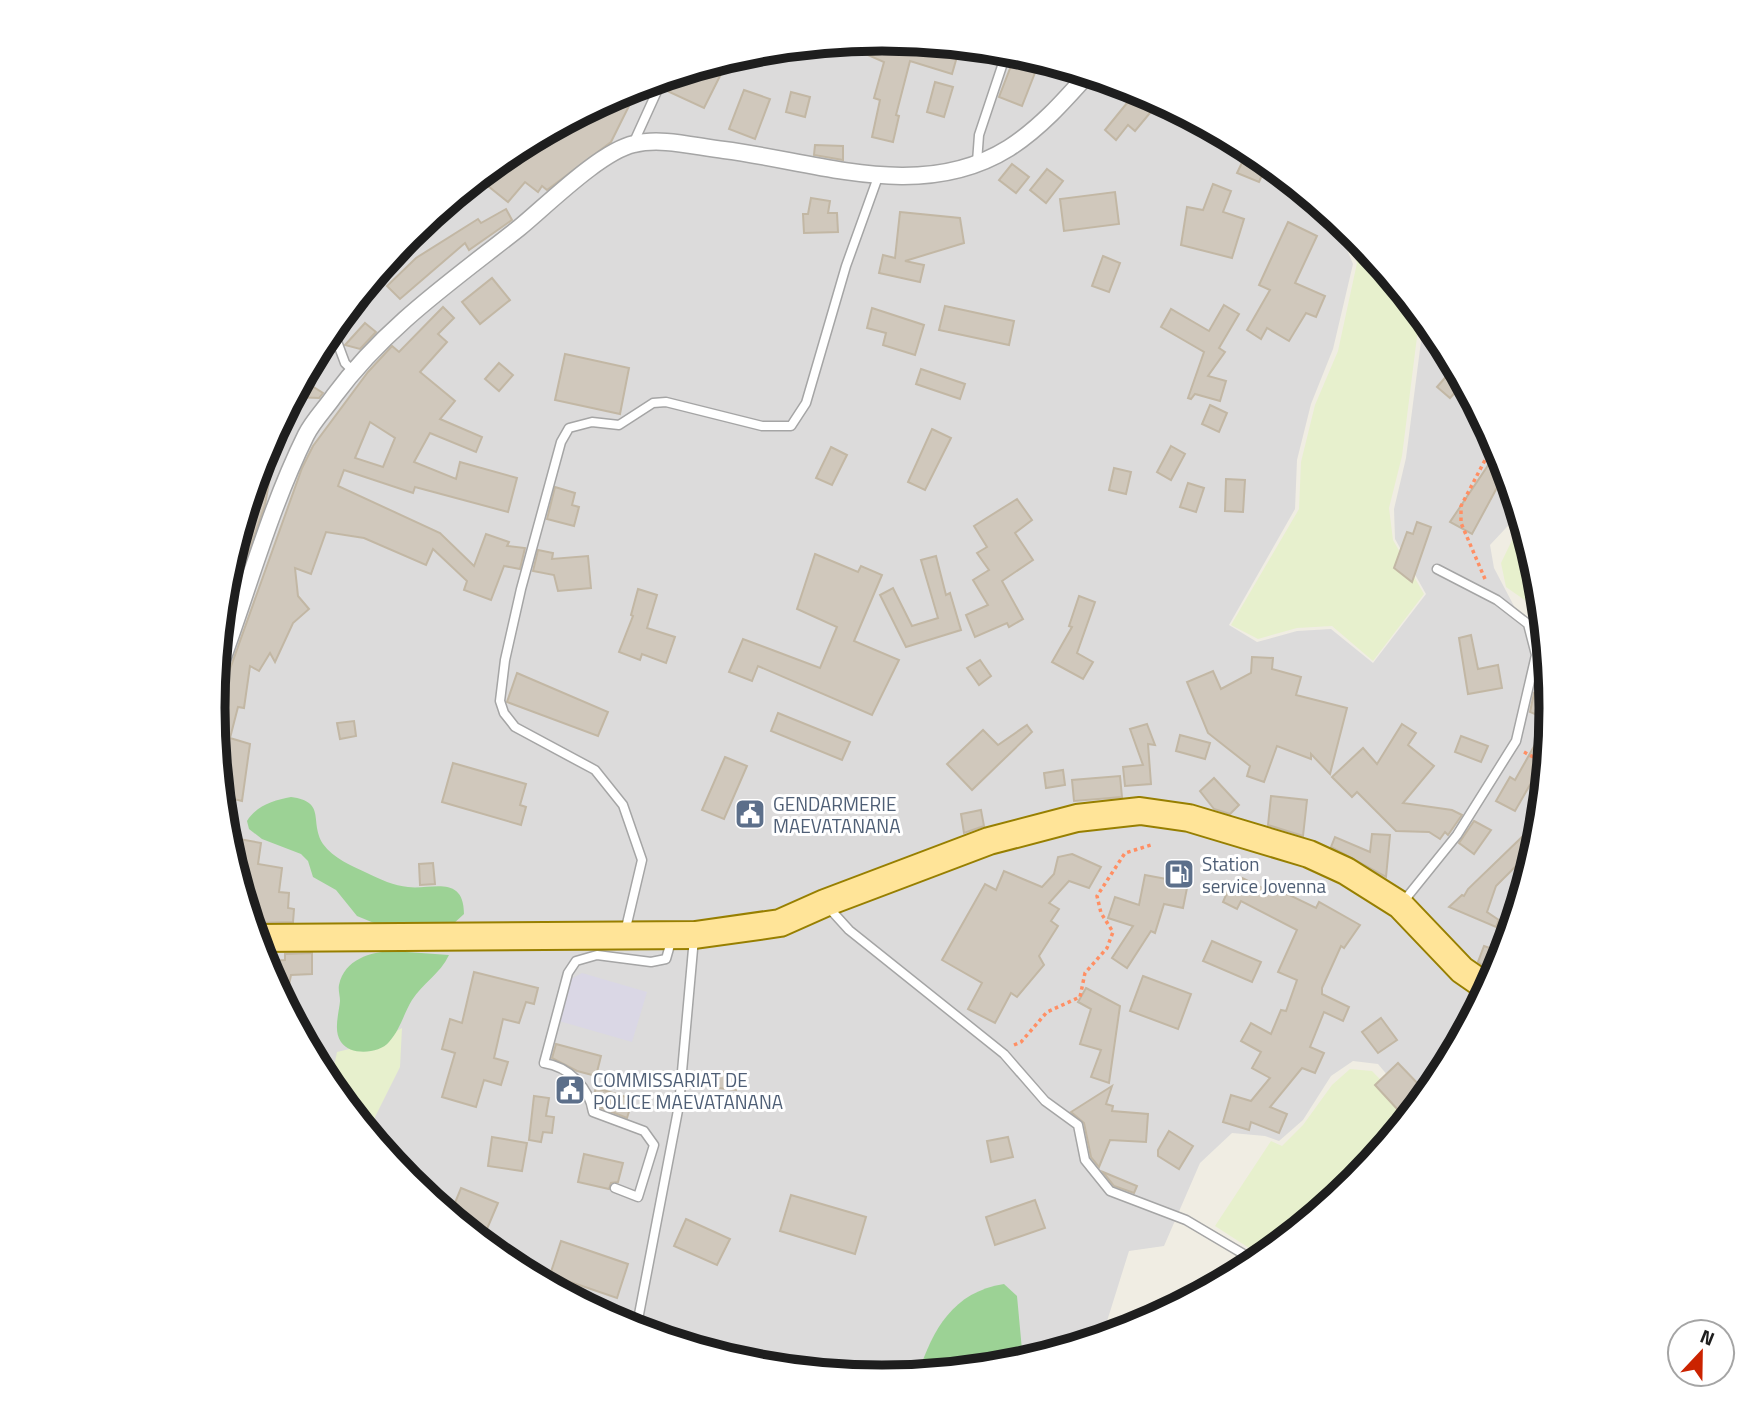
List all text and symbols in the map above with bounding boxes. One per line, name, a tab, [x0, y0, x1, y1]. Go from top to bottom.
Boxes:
place label: GENDARMERIE MAEVATANANA	[773, 789, 901, 840]
public building icon: GENDARMERIE MAEVATANANA	[733, 797, 767, 831]
place label: Station service Jovenna	[1202, 849, 1326, 900]
fuel station icon: Station service Jovenna	[1162, 857, 1196, 891]
place label: COMMISSARIAT DE POLICE MAEVATANANA	[593, 1065, 783, 1116]
public building icon: COMMISSARIAT DE POLICE MAEVATANANA	[553, 1073, 587, 1107]
north arrow	[1666, 1318, 1736, 1388]
text: N	[1696, 1321, 1719, 1353]

